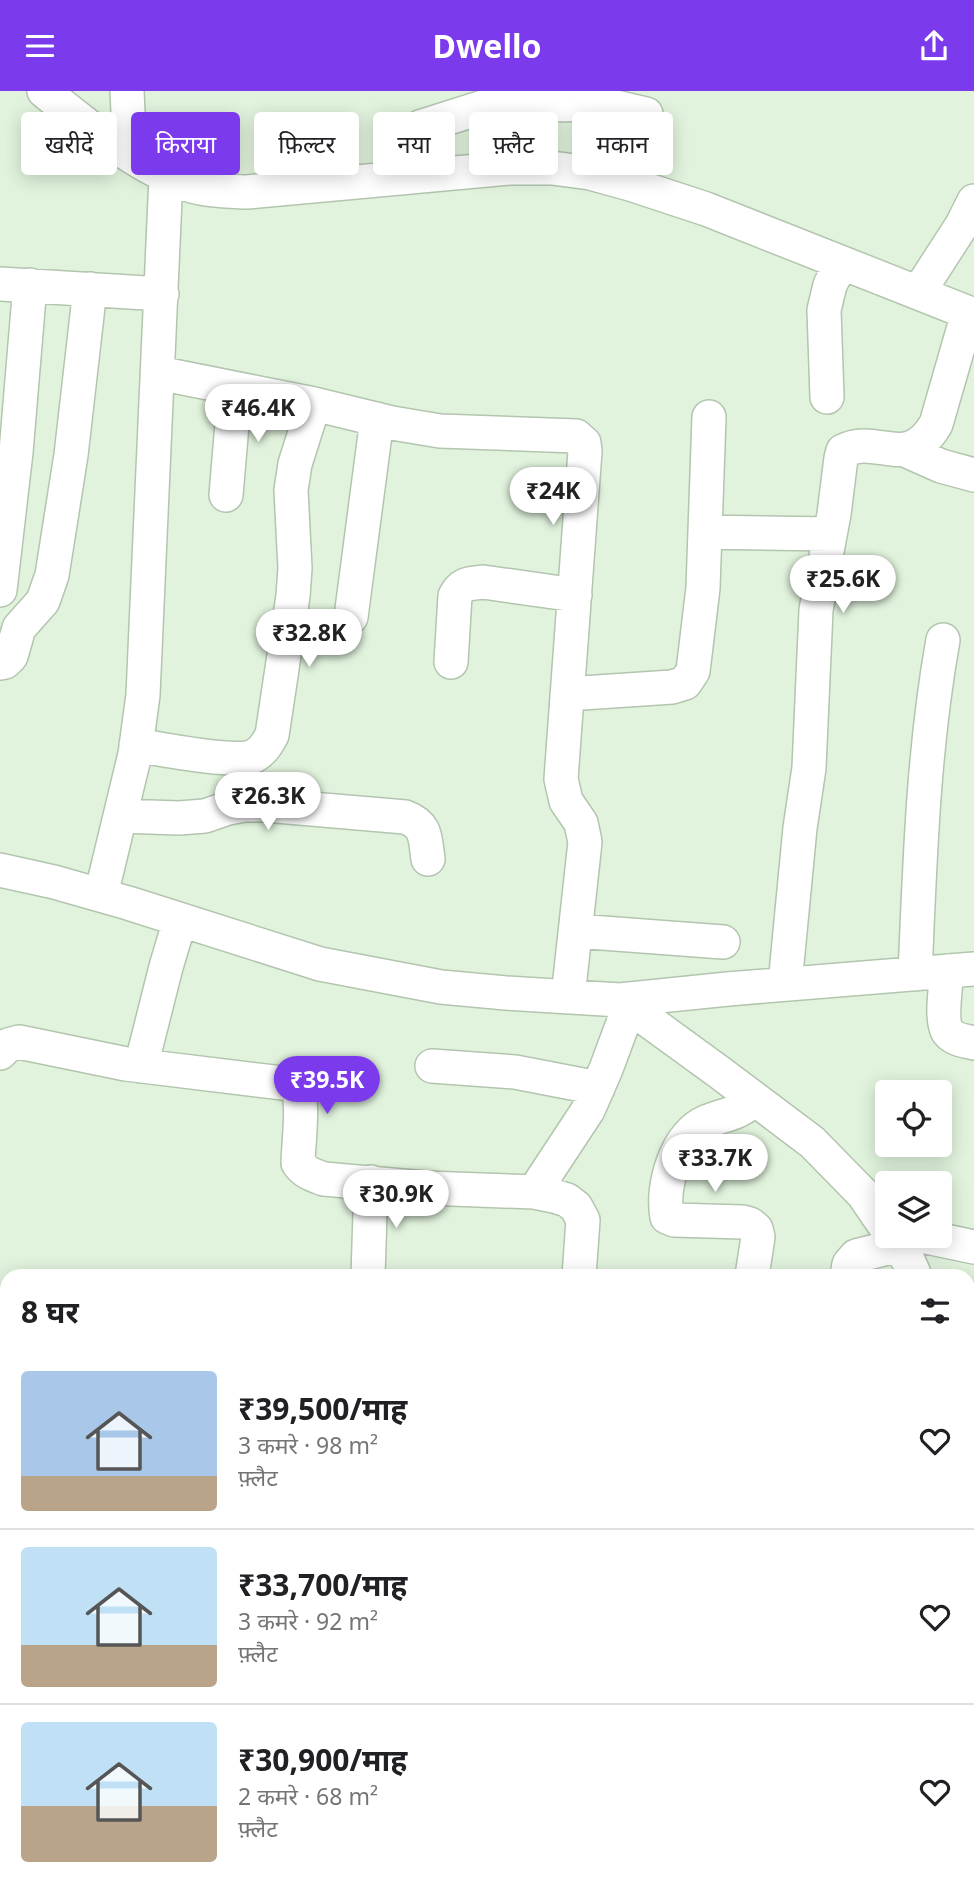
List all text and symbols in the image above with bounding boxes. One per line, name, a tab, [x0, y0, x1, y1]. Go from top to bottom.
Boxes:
text: Dwello	[433, 24, 542, 67]
icon: menu	[21, 27, 59, 65]
icon: share	[915, 27, 953, 65]
chip: खरीदें	[21, 112, 117, 175]
chip: किराया	[131, 112, 240, 175]
chip: फ़िल्टर	[254, 112, 359, 175]
chip: नया	[373, 112, 455, 175]
chip: फ़्लैट	[469, 112, 558, 175]
chip: मकान	[572, 112, 673, 175]
pin: ₹46.4K	[201, 385, 315, 444]
text: ₹46.4K	[221, 391, 295, 423]
pin: ₹24K	[512, 467, 594, 527]
text: ₹24K	[526, 474, 580, 506]
pin: ₹25.6K	[786, 555, 900, 615]
text: ₹25.6K	[806, 562, 880, 594]
pin: ₹32.8K	[252, 609, 366, 669]
text: ₹32.8K	[272, 616, 346, 648]
pin: ₹26.3K	[211, 773, 325, 832]
text: ₹26.3K	[231, 779, 305, 811]
pin: ₹39.5K	[270, 1056, 384, 1116]
text: ₹39.5K	[290, 1063, 364, 1095]
map controls	[875, 1080, 952, 1248]
button: locate	[875, 1080, 952, 1157]
pin: ₹33.7K	[658, 1135, 772, 1194]
text: ₹33.7K	[678, 1141, 752, 1173]
pin: ₹30.9K	[339, 1171, 453, 1230]
button: layers	[875, 1171, 952, 1248]
text: ₹30.9K	[359, 1177, 433, 1209]
text: 8 घर	[21, 1291, 79, 1332]
icon: filters	[916, 1292, 954, 1330]
text: ₹39,500/माह	[238, 1388, 407, 1429]
icon: home	[77, 1399, 161, 1483]
icon: heart	[916, 1422, 954, 1460]
text: 3 कमरे · 98 m²	[238, 1429, 378, 1461]
text: फ़्लैट	[238, 1461, 278, 1493]
text: ₹33,700/माह	[238, 1564, 407, 1605]
icon: home	[77, 1575, 161, 1659]
icon: heart	[916, 1598, 954, 1636]
text: 3 कमरे · 92 m²	[238, 1605, 378, 1637]
text: फ़्लैट	[238, 1637, 278, 1669]
text: ₹30,900/माह	[238, 1739, 407, 1780]
icon: home	[77, 1750, 161, 1834]
icon: heart	[916, 1773, 954, 1811]
text: 2 कमरे · 68 m²	[238, 1780, 378, 1812]
text: फ़्लैट	[238, 1812, 278, 1844]

